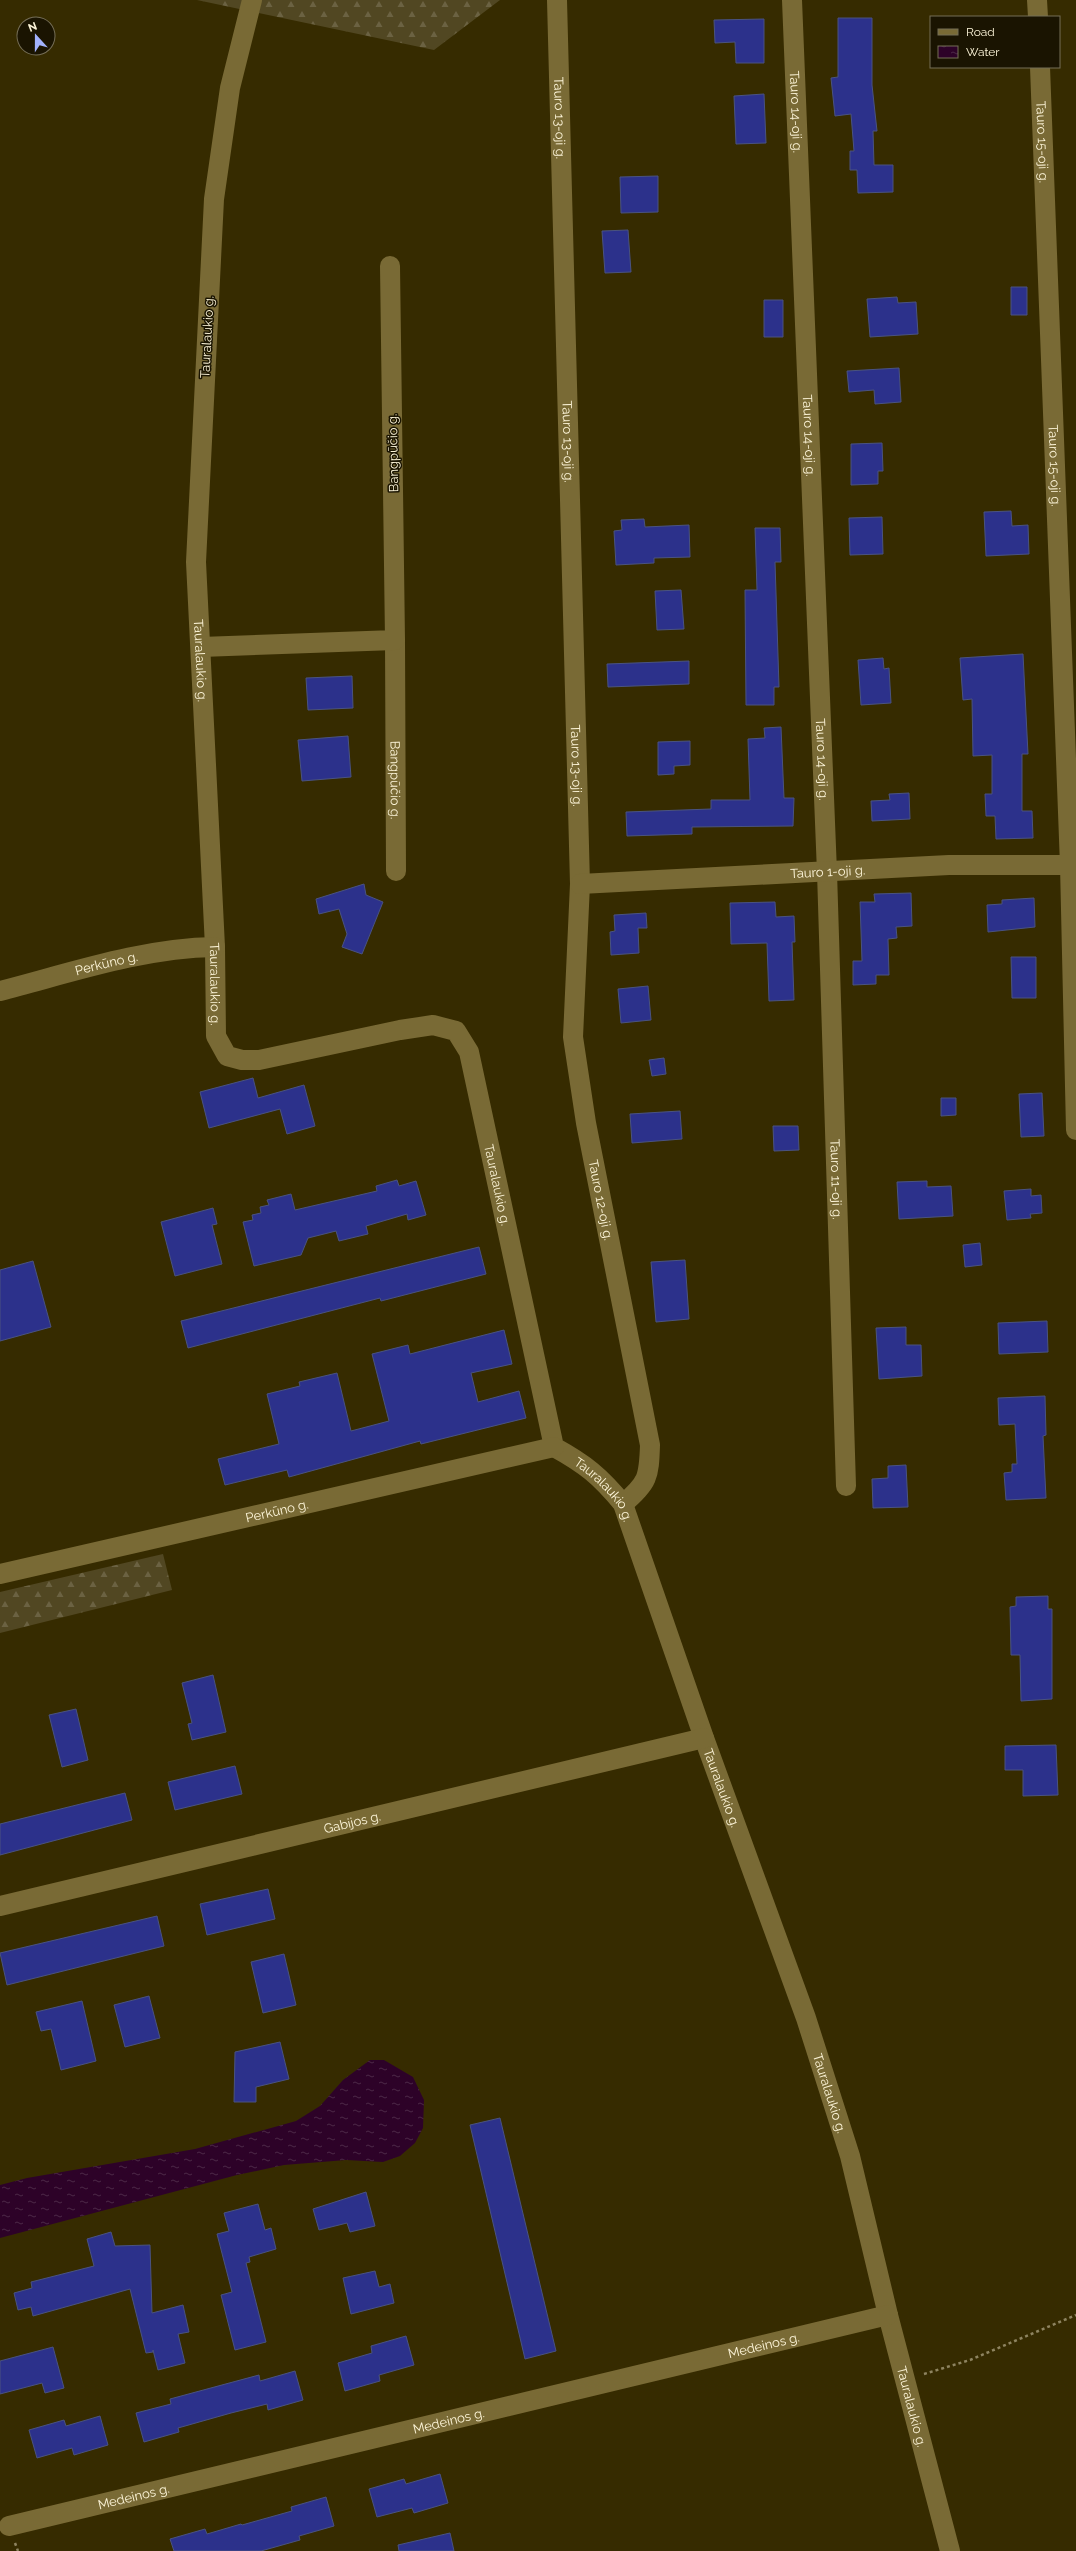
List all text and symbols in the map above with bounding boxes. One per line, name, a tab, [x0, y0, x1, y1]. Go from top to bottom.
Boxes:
north arrow	[16, 16, 56, 56]
legend	[930, 16, 1060, 68]
text: N	[26, 20, 39, 35]
text: Road	[966, 25, 995, 39]
text: Water	[966, 45, 1000, 59]
street label: Tauro 14-oji g.	[787, 70, 806, 153]
street label: Tauro 13-oji g.	[552, 77, 569, 159]
street label: Tauro 15-oji g.	[1034, 101, 1052, 183]
street label: Tauralaukio g.	[197, 295, 217, 379]
street label: Tauro 14-oji g.	[800, 394, 819, 477]
street label: Tauro 13-oji g.	[560, 401, 577, 483]
street label: Bangpūčio g.	[385, 414, 401, 492]
street label: Tauro 15-oji g.	[1046, 424, 1064, 507]
street label: Tauralaukio g.	[191, 619, 210, 702]
street label: Tauro 14-oji g.	[813, 718, 832, 801]
street label: Tauro 13-oji g.	[568, 724, 585, 807]
street label: Bangpūčio g.	[388, 741, 403, 819]
street label: Tauro 1-oji g.	[790, 862, 866, 881]
street label: Tauralaukio g.	[207, 942, 223, 1026]
street label: Perkūno g.	[73, 948, 139, 978]
street label: Tauro 11-oji g.	[828, 1139, 845, 1220]
street label: Tauralaukio g.	[482, 1143, 514, 1227]
street label: Tauro 12-oji g.	[586, 1158, 617, 1242]
street label: Tauralaukio g.	[572, 1454, 636, 1523]
street label: Perkūno g.	[244, 1496, 310, 1525]
street label: Tauralaukio g.	[701, 1746, 743, 1829]
street label: Gabijos g.	[322, 1808, 382, 1836]
street label: Tauralaukio g.	[810, 2052, 850, 2135]
street label: Medeinos g.	[726, 2329, 801, 2361]
street label: Tauralaukio g.	[894, 2365, 930, 2449]
street label: Medeinos g.	[411, 2405, 486, 2436]
street label: Medeinos g.	[96, 2480, 171, 2512]

